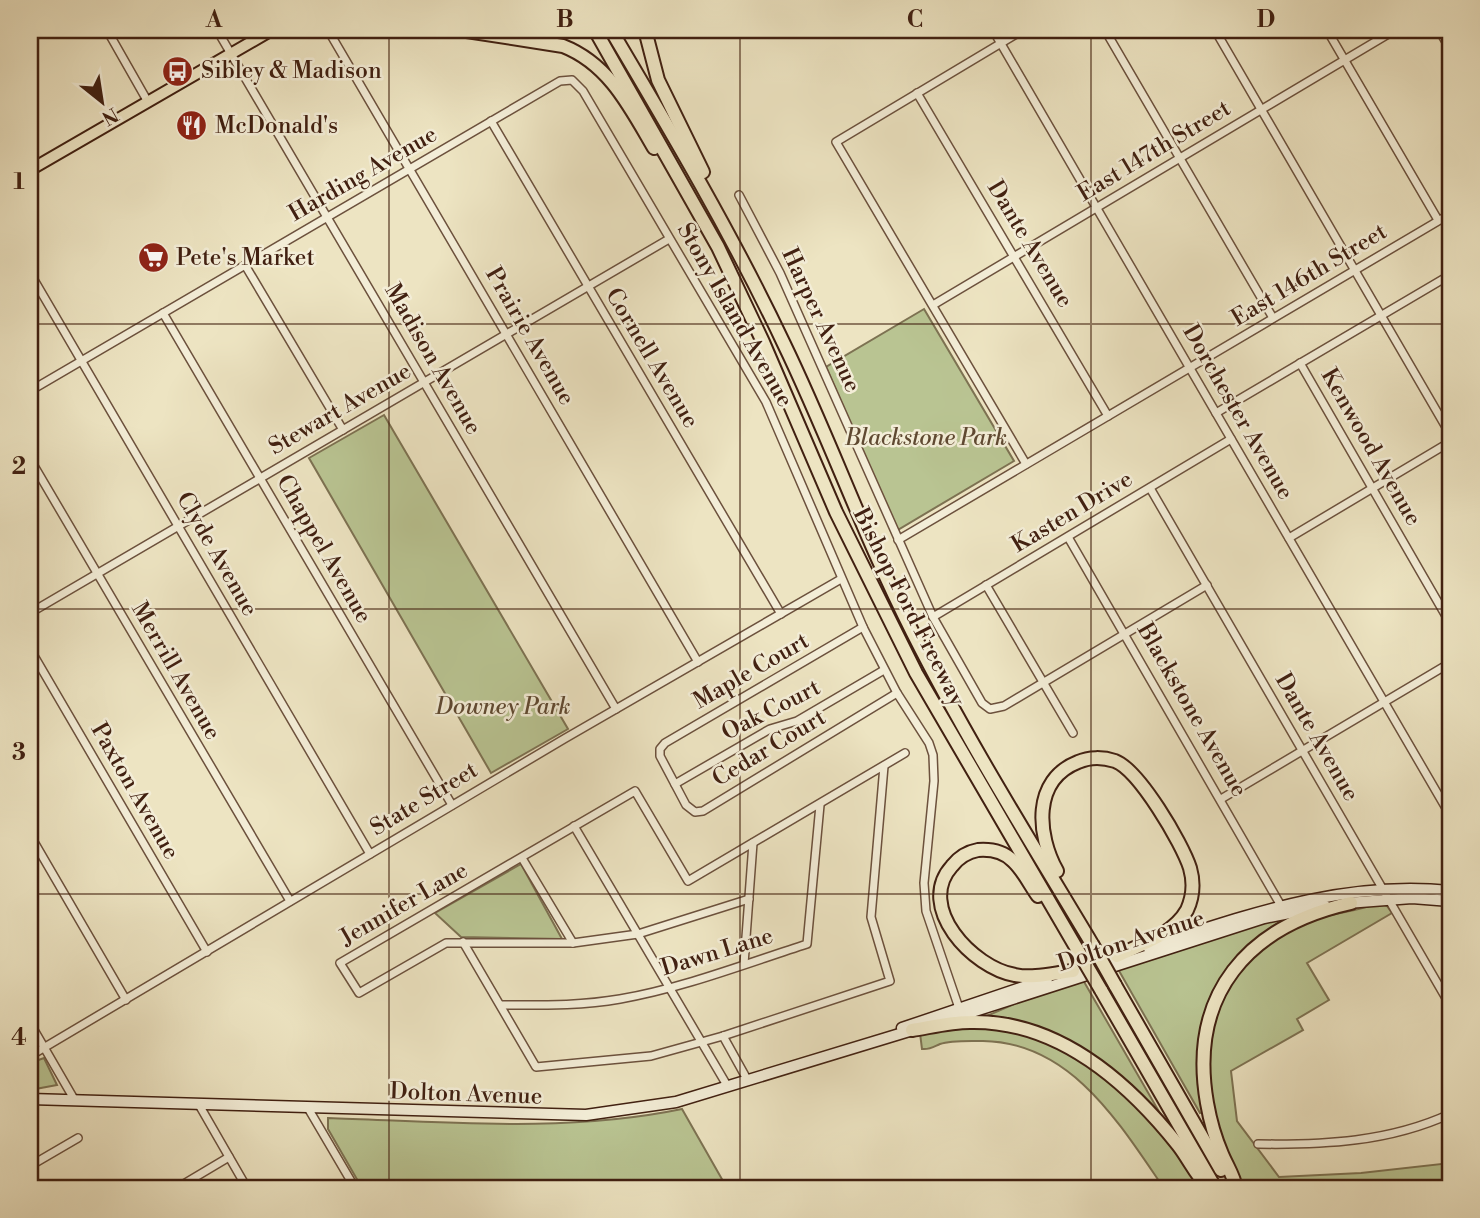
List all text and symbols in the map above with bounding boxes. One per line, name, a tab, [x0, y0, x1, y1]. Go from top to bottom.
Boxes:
text: A	[205, 6, 223, 34]
text: B	[556, 6, 574, 34]
text: C	[907, 6, 923, 34]
text: D	[1257, 6, 1275, 34]
bus stop icon: Sibley & Madison	[161, 54, 195, 88]
place label: Sibley & Madison	[201, 57, 382, 85]
north arrow	[66, 66, 136, 136]
street label: East 147th Street	[1072, 94, 1236, 208]
text: N	[97, 102, 123, 130]
restaurant icon: McDonald's	[175, 109, 209, 143]
place label: McDonald's	[215, 112, 338, 140]
street label: Harding Avenue	[284, 120, 442, 228]
text: 1	[13, 168, 25, 196]
street label: Dante Avenue	[981, 175, 1079, 313]
street label: Stony Island Avenue	[671, 218, 799, 412]
street label: East 146th Street	[1226, 218, 1392, 332]
supermarket icon: Pete's Market	[136, 241, 170, 275]
street label: Harper Avenue	[775, 243, 867, 397]
place label: Pete's Market	[176, 244, 315, 272]
street label: Prairie Avenue	[479, 262, 581, 410]
street label: Madison Avenue	[378, 278, 488, 440]
street label: Cornell Avenue	[599, 283, 705, 433]
street label: Dorchester Avenue	[1176, 319, 1300, 505]
street label: Stewart Avenue	[264, 357, 416, 461]
street label: Kenwood Avenue	[1315, 363, 1427, 531]
park label: Blackstone Park	[844, 424, 1007, 452]
text: 2	[12, 453, 26, 481]
street label: Kasten Drive	[1006, 465, 1138, 559]
street label: Chappel Avenue	[270, 470, 378, 628]
street label: Clyde Avenue	[170, 487, 264, 621]
street label: Bishop Ford Freeway	[846, 502, 972, 712]
street label: Merrill Avenue	[125, 597, 227, 745]
street label: Blackstone Avenue	[1130, 617, 1253, 802]
street label: Maple Court	[688, 627, 814, 715]
street label: Dante Avenue	[1269, 668, 1365, 806]
street label: Oak Court	[717, 673, 825, 747]
park label: Downey Park	[434, 693, 571, 721]
street label: Cedar Court	[707, 703, 831, 793]
street label: Paxton Avenue	[85, 718, 185, 864]
text: 3	[12, 739, 26, 767]
street label: State Street	[365, 756, 483, 842]
street label: Jennifer Lane	[334, 856, 473, 952]
street label: Dolton Avenue	[1054, 904, 1208, 978]
street label: Dawn Lane	[658, 922, 776, 982]
text: 4	[11, 1024, 27, 1052]
street label: Dolton Avenue	[389, 1077, 543, 1111]

